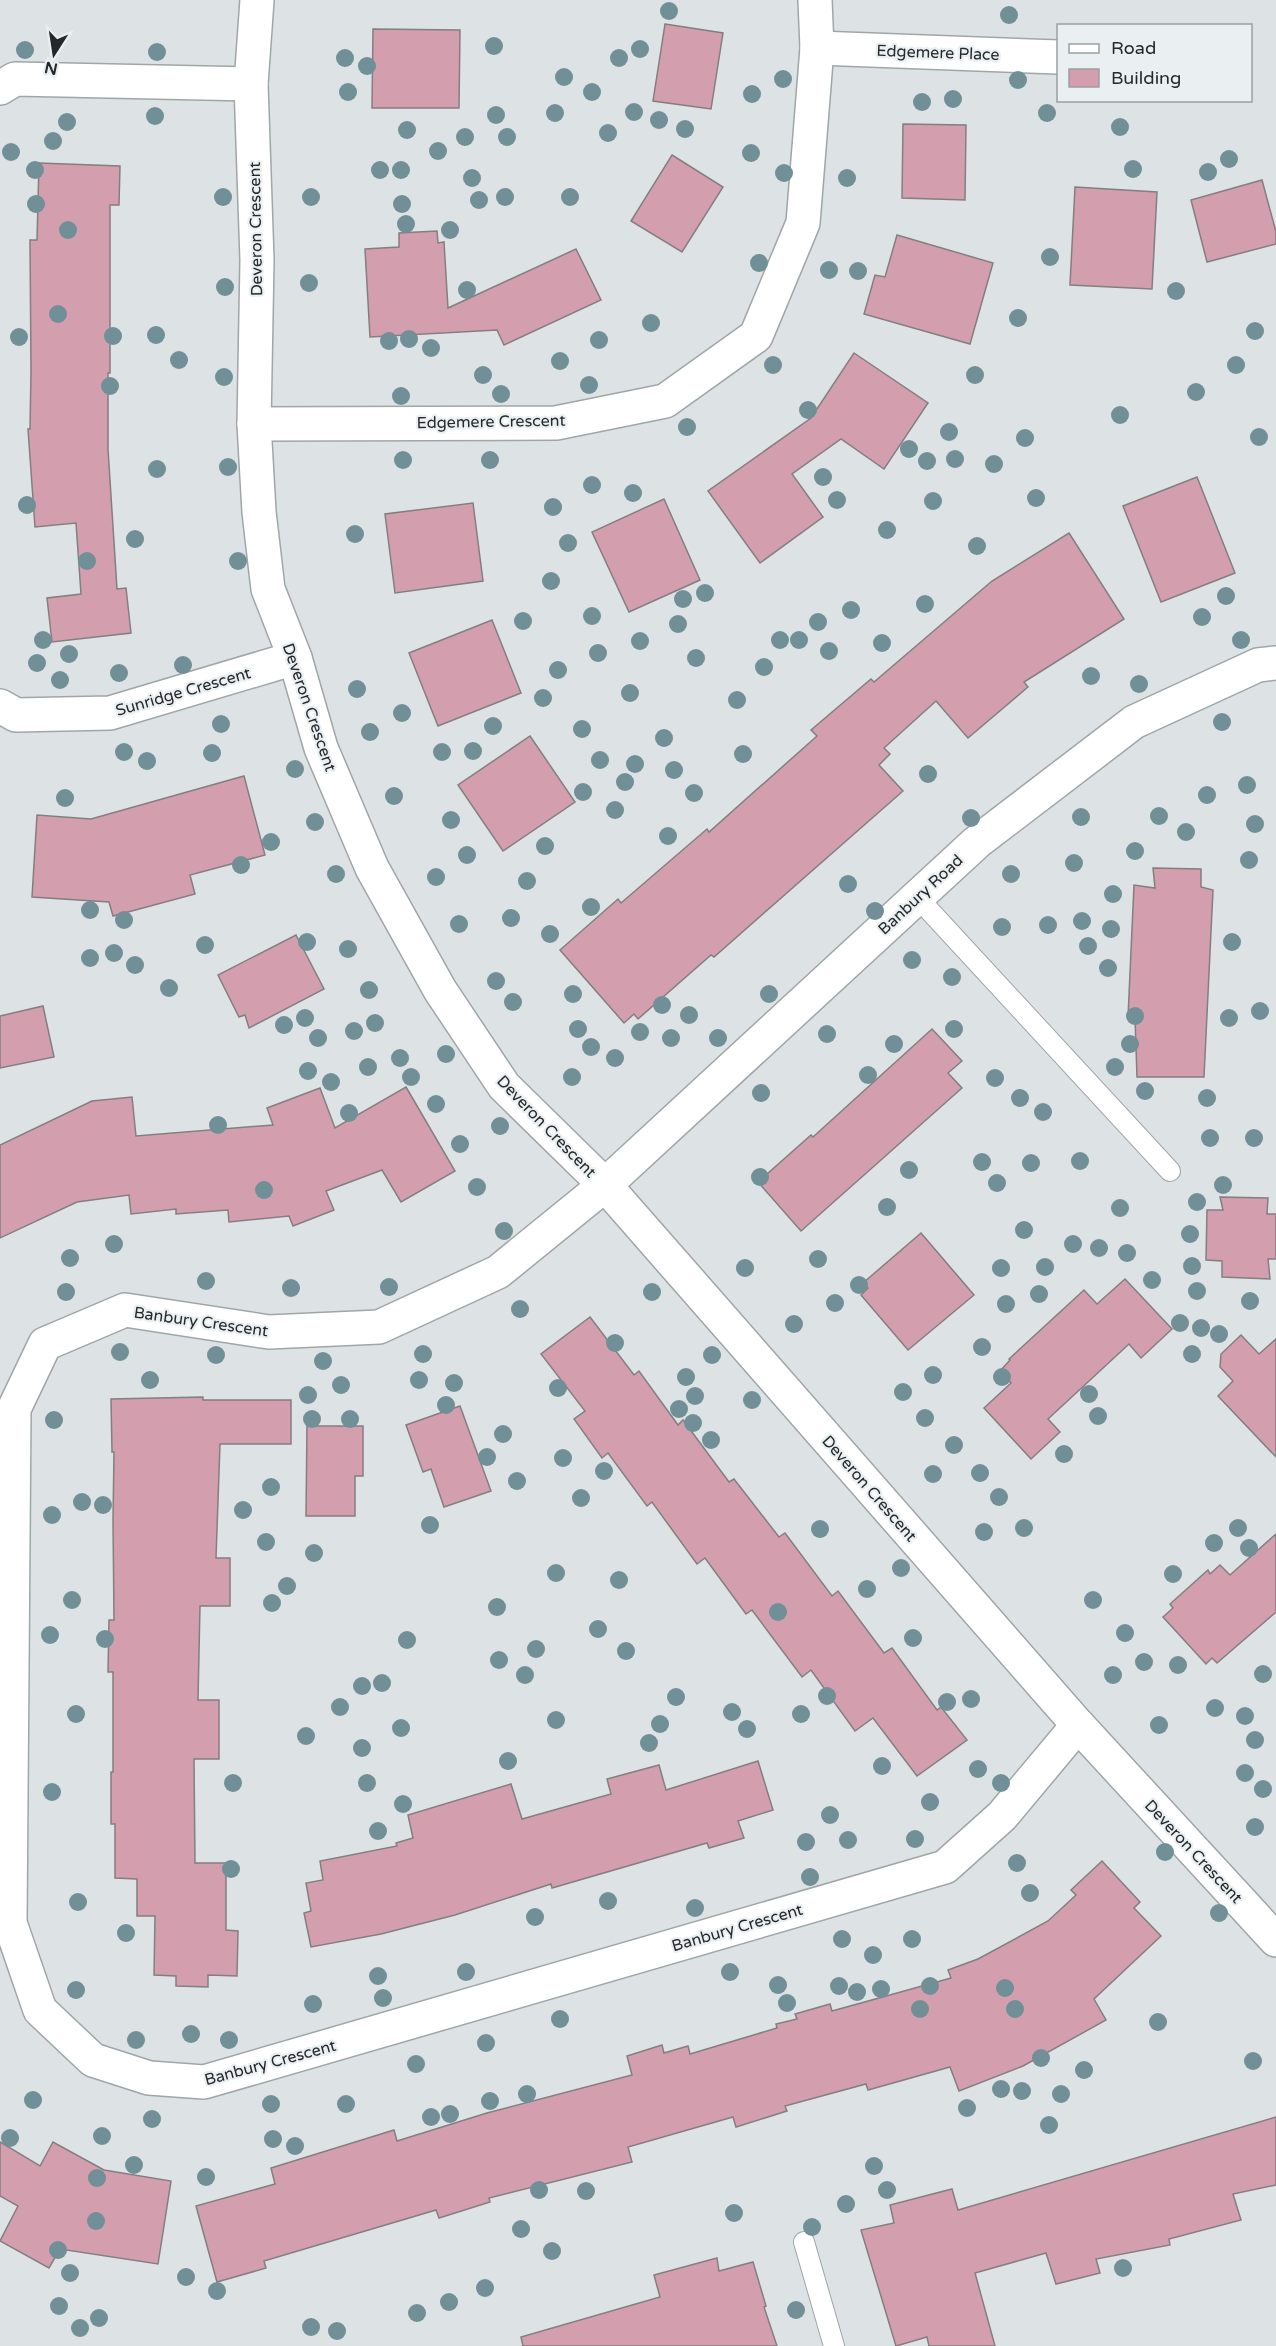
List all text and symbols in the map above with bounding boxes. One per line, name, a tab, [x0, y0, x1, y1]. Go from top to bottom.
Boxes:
north arrow	[24, 24, 84, 84]
legend	[1057, 24, 1252, 102]
text: Road	[1111, 37, 1156, 59]
street label: Edgemere Place	[876, 41, 1000, 65]
text: N	[43, 57, 59, 79]
text: Building	[1111, 67, 1181, 89]
street label: Deveron Crescent	[245, 162, 267, 296]
street label: Edgemere Crescent	[416, 411, 566, 433]
street label: Deveron Crescent	[278, 641, 340, 774]
street label: Sunridge Crescent	[113, 663, 253, 721]
street label: Banbury Road	[874, 850, 967, 939]
street label: Deveron Crescent	[492, 1071, 600, 1182]
street label: Banbury Crescent	[132, 1303, 269, 1341]
street label: Deveron Crescent	[818, 1431, 921, 1546]
street label: Deveron Crescent	[1140, 1796, 1246, 1908]
street label: Banbury Crescent	[669, 1900, 805, 1956]
street label: Banbury Crescent	[202, 2036, 338, 2090]

